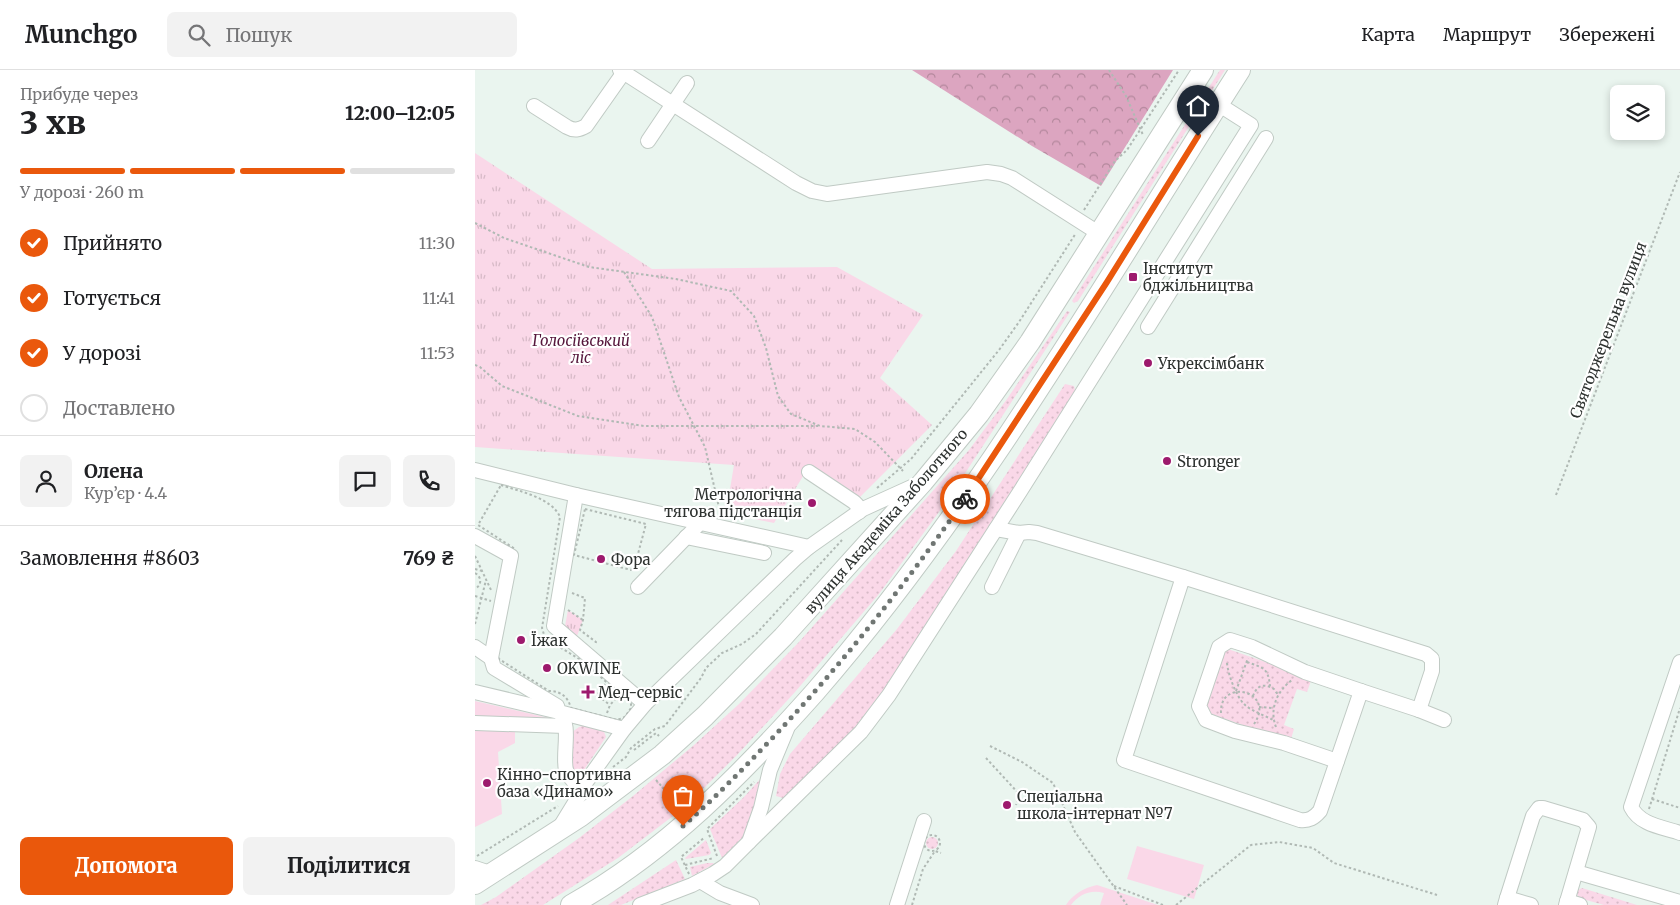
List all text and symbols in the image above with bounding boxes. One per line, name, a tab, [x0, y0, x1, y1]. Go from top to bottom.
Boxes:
search box	[167, 12, 517, 57]
text: Munchgo	[25, 19, 137, 50]
icon: search	[185, 21, 213, 49]
text: Пошук	[225, 23, 292, 47]
text: Карта	[1361, 23, 1415, 46]
text: Маршрут	[1443, 23, 1531, 46]
text: Збережені	[1559, 23, 1655, 46]
text: Прибуде через	[20, 84, 138, 104]
pin	[1177, 85, 1219, 136]
map controls	[1610, 85, 1665, 140]
button: layers	[1610, 85, 1665, 140]
icon: home	[1184, 92, 1212, 120]
text: 12:00–12:05	[345, 101, 455, 125]
text: 3 хв	[20, 103, 86, 143]
text: У дорозі · 260 m	[20, 182, 144, 202]
icon: check	[20, 229, 48, 257]
text: Прийнято	[63, 231, 162, 255]
text: 11:30	[419, 233, 455, 253]
street label: Святоджерельна вулиця	[1566, 239, 1650, 421]
place label: Інститут бджільництва	[1143, 259, 1254, 295]
marker: Інститут бджільництва	[1127, 271, 1139, 283]
icon: check	[20, 284, 48, 312]
text: Готується	[63, 286, 161, 310]
text: 11:41	[422, 288, 455, 308]
park label: Голосіївський ліс	[532, 331, 630, 367]
icon: check	[20, 339, 48, 367]
text: У дорозі	[63, 341, 141, 365]
text: 11:53	[420, 343, 455, 363]
place label: Укрексімбанк	[1157, 354, 1265, 373]
marker: Укрексімбанк	[1142, 357, 1154, 369]
text: Доставлено	[63, 396, 175, 420]
street label: вулиця Академіка Заболотного	[800, 424, 972, 617]
place label: Stronger	[1177, 452, 1240, 471]
button: person	[20, 455, 72, 507]
button: chat	[339, 455, 391, 507]
button: phone	[403, 455, 455, 507]
marker: Stronger	[1161, 455, 1173, 467]
text: Олена	[84, 459, 143, 483]
courier	[940, 474, 990, 524]
text: Кур’єр · 4.4	[84, 483, 167, 503]
place label: Метрологічна тягова підстанція	[664, 485, 802, 521]
icon: bike	[951, 485, 979, 513]
marker: Метрологічна тягова підстанція	[806, 497, 818, 509]
text: Замовлення #8603	[20, 546, 200, 570]
text: 769 ₴	[403, 546, 455, 570]
place label: Фора	[611, 550, 651, 569]
marker: Фора	[595, 553, 607, 565]
place label: Їжак	[531, 631, 568, 650]
marker: Їжак	[515, 634, 527, 646]
place label: OKWINE	[557, 659, 621, 678]
marker: OKWINE	[541, 662, 553, 674]
place label: Мед-сервіс	[598, 683, 683, 702]
marker: Мед-сервіс	[582, 686, 594, 698]
place label: Кінно-спортивна база «Динамо»	[497, 765, 631, 801]
pin	[662, 775, 704, 826]
marker: Кінно-спортивна база «Динамо»	[481, 777, 493, 789]
icon: bag	[669, 782, 697, 810]
place label: Спеціальна школа-інтернат №7	[1017, 787, 1173, 823]
marker: Спеціальна школа-інтернат №7	[1001, 799, 1013, 811]
button: Допомога	[20, 837, 233, 895]
button: Поділитися	[243, 837, 455, 895]

